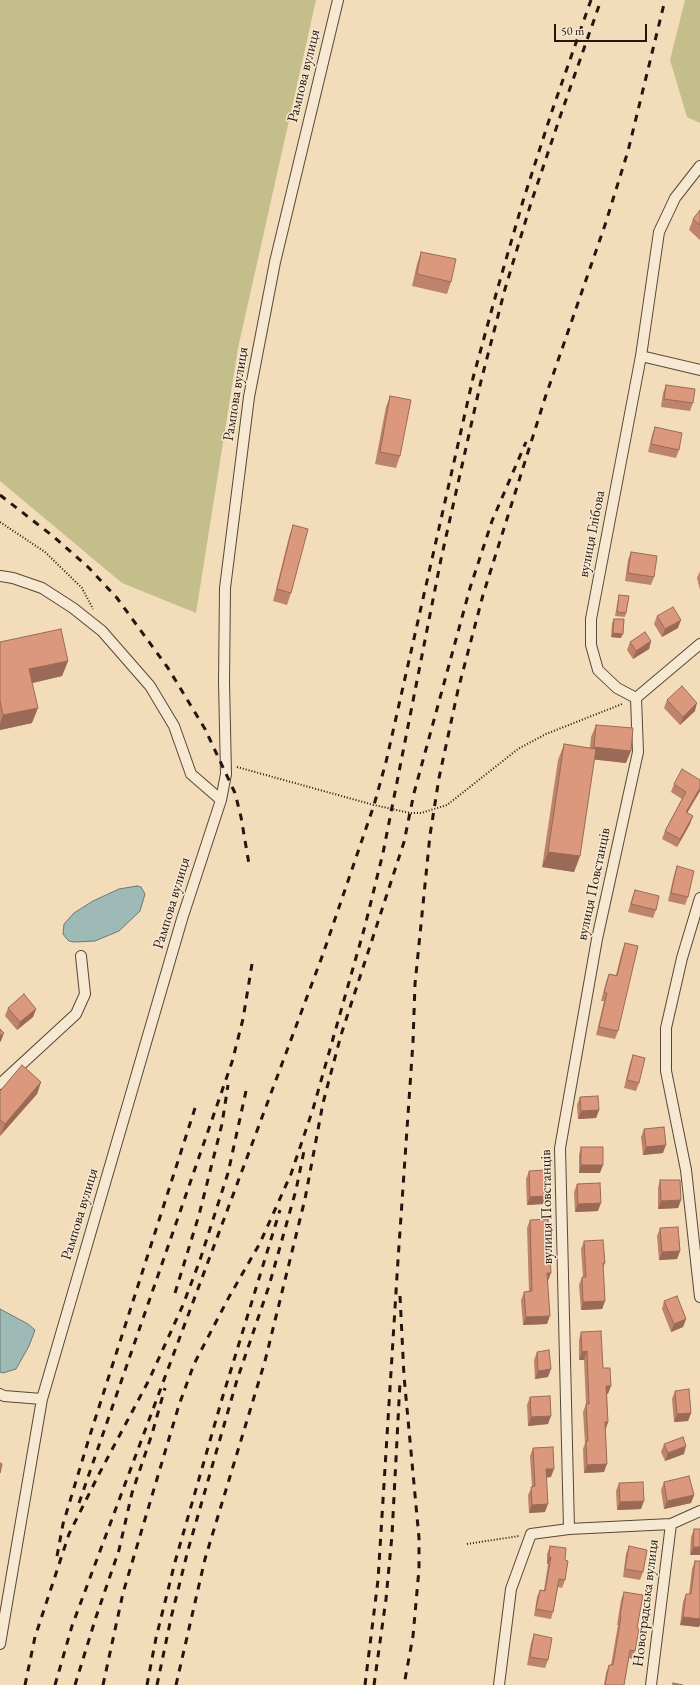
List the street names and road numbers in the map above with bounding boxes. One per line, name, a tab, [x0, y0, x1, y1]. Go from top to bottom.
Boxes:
street label: Рампова вулиця	[284, 28, 324, 124]
street label: Рампова вулиця	[220, 346, 252, 442]
street label: вулиця Глібова	[575, 489, 609, 579]
street label: вулиця Повстанців	[573, 826, 615, 942]
street label: Рампова вулиця	[149, 855, 195, 951]
street label: вулиця Повстанців	[537, 1149, 557, 1265]
street label: Рампова вулиця	[57, 1166, 103, 1262]
street label: Новоградська вулиця	[629, 1538, 663, 1668]

